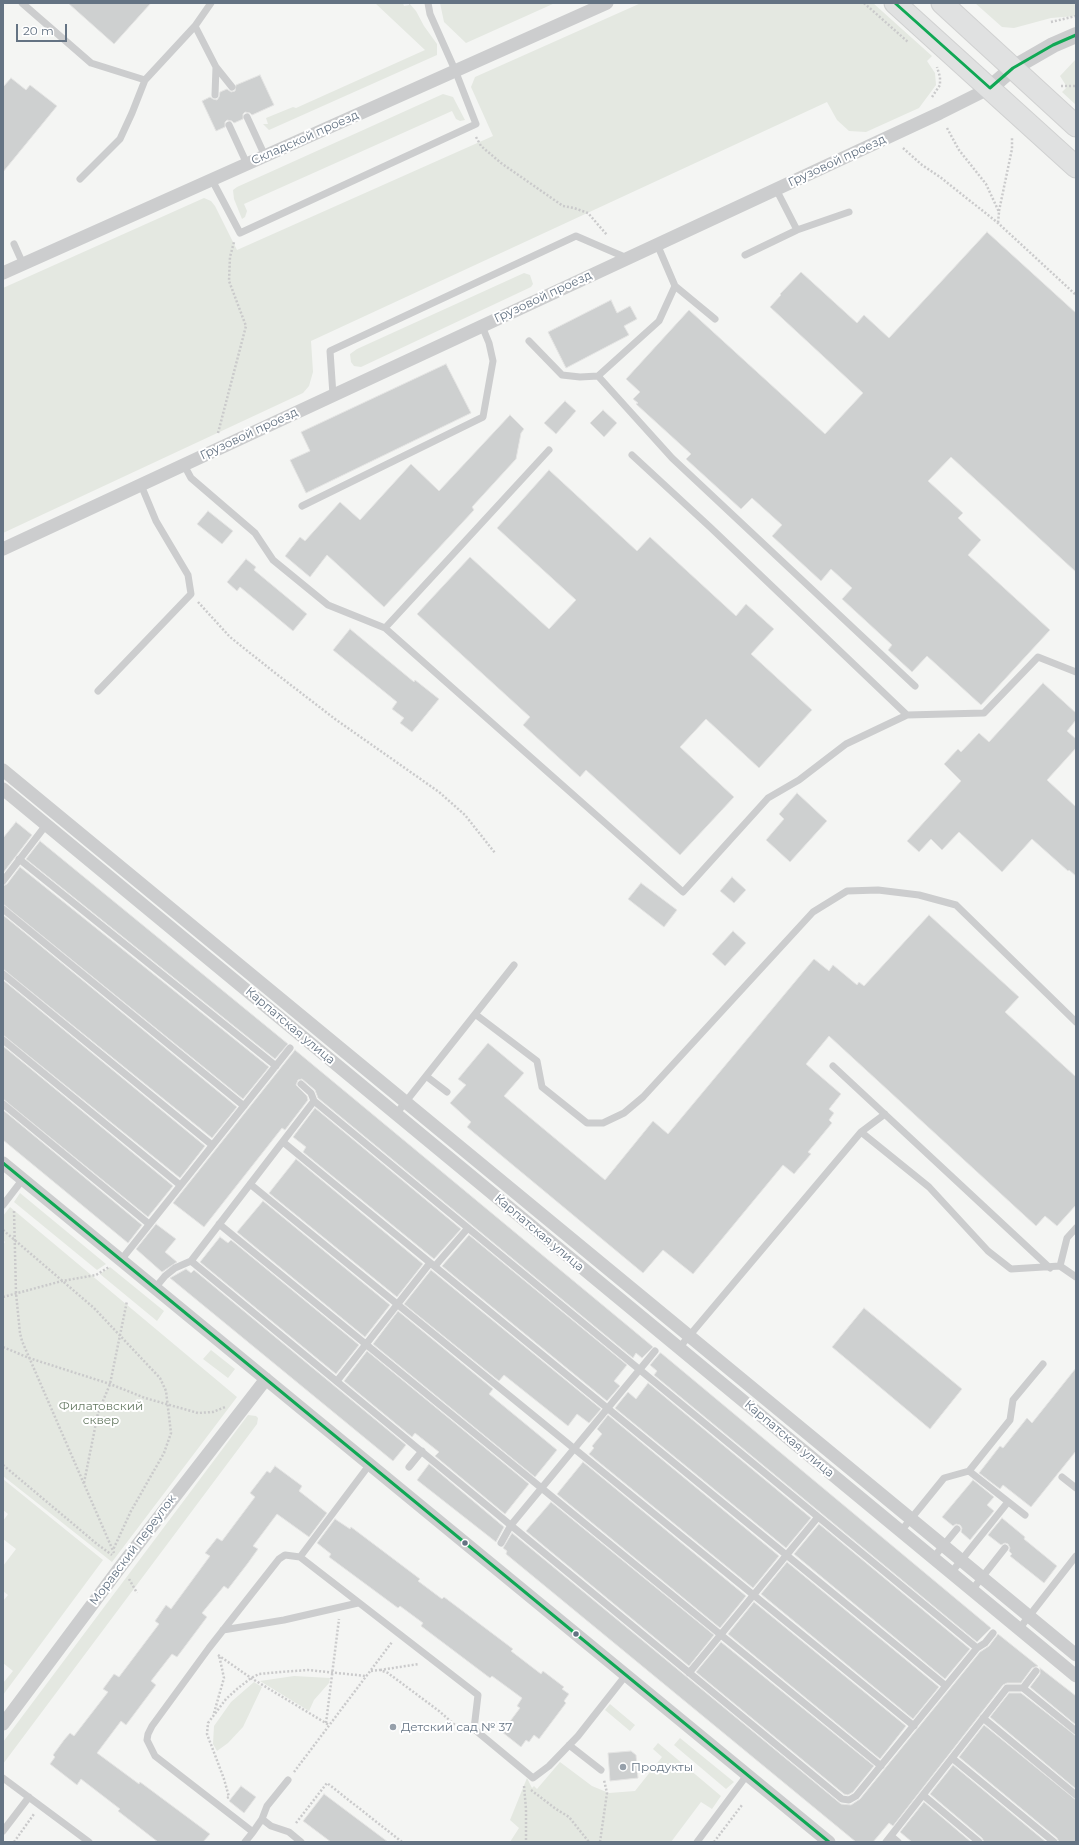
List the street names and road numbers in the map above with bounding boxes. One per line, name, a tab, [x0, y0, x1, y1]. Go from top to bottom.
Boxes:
street label: Складской проезд	[249, 108, 361, 168]
street label: Грузовой проезд	[786, 132, 888, 190]
street label: Грузовой проезд	[492, 268, 594, 326]
street label: Грузовой проезд	[198, 405, 300, 463]
street label: Карпатская улица	[242, 984, 338, 1068]
street label: Карпатская улица	[491, 1191, 587, 1275]
street label: Карпатская улица	[741, 1397, 837, 1481]
street label: Моравский переулок	[87, 1492, 179, 1608]

